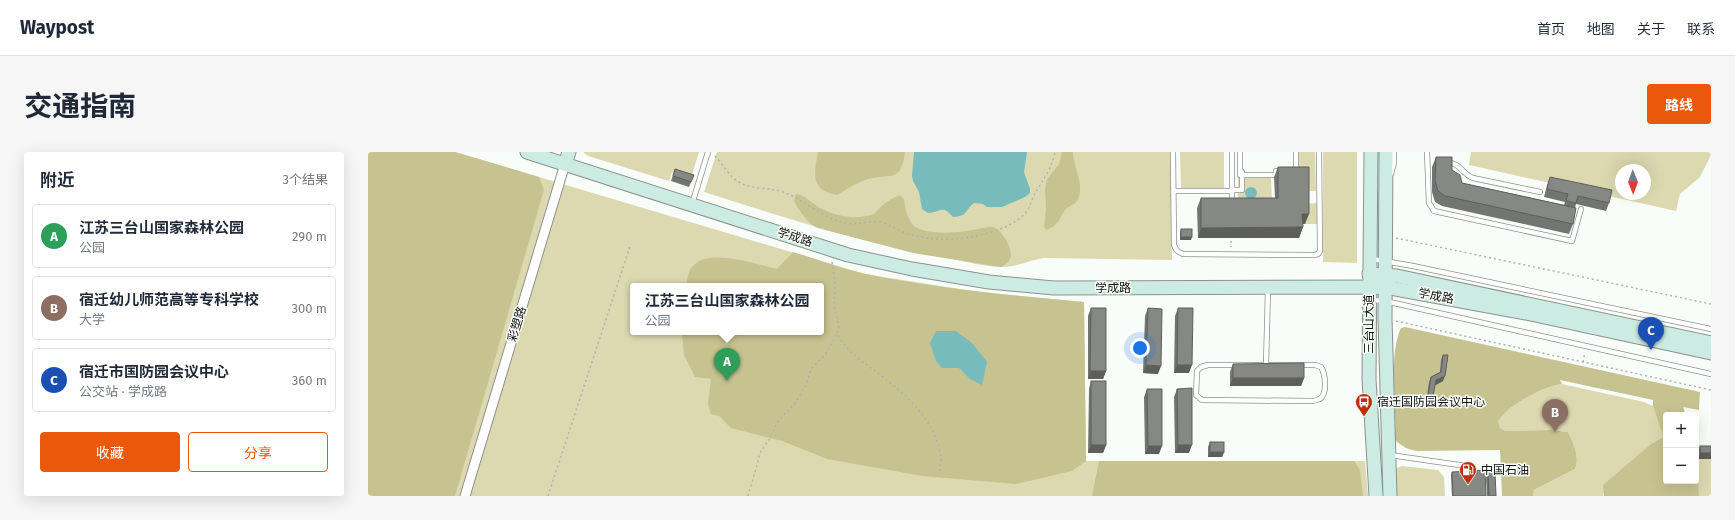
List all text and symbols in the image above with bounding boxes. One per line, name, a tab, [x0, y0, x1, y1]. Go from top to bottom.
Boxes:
text: Waypost	[20, 16, 94, 39]
text: 首页	[1537, 21, 1565, 38]
text: 地图	[1587, 21, 1615, 38]
text: 关于	[1637, 21, 1665, 38]
text: 联系	[1687, 21, 1715, 38]
button: 路线	[1647, 84, 1711, 124]
text: 交通指南	[24, 90, 136, 123]
north arrow	[1615, 164, 1651, 200]
text: 附近	[40, 170, 74, 191]
text: 3个结果	[283, 172, 328, 187]
text: 江苏三台山国家森林公园	[79, 219, 244, 237]
street label: 学成路	[776, 225, 814, 249]
text: A	[50, 229, 58, 244]
text: 290 m	[292, 229, 327, 244]
text: 公园	[79, 240, 105, 255]
street label: 学成路	[1095, 281, 1131, 295]
popup	[630, 283, 824, 335]
street label: 学成路	[1417, 286, 1455, 306]
text: 宿迁幼儿师范高等专科学校	[79, 291, 259, 309]
text: 江苏三台山国家森林公园	[644, 292, 810, 310]
street label: 三台山大道	[1362, 294, 1376, 354]
text: B	[50, 301, 58, 316]
text: 300 m	[291, 301, 327, 316]
street label: 彩塑路	[505, 305, 529, 343]
text: 大学	[79, 312, 105, 327]
text: 公园	[644, 313, 671, 328]
pin: C	[1638, 317, 1664, 350]
your location	[1130, 338, 1150, 358]
pin: A	[714, 348, 740, 381]
text: 宿迁市国防园会议中心	[79, 363, 229, 381]
text: C	[50, 373, 58, 388]
text: 360 m	[292, 373, 327, 388]
text: 公交站 · 学成路	[79, 384, 167, 399]
bus stop icon: 宿迁国防园会议中心	[1354, 392, 1374, 417]
place label: 宿迁国防园会议中心	[1377, 395, 1485, 409]
pin: B	[1542, 399, 1568, 432]
map controls	[1663, 412, 1699, 484]
button: +	[1663, 412, 1699, 448]
button: 收藏	[40, 432, 180, 472]
button: 分享	[188, 432, 328, 472]
button: −	[1663, 448, 1699, 484]
fuel station icon: 中国石油	[1458, 460, 1478, 485]
place label: 中国石油	[1481, 463, 1529, 477]

